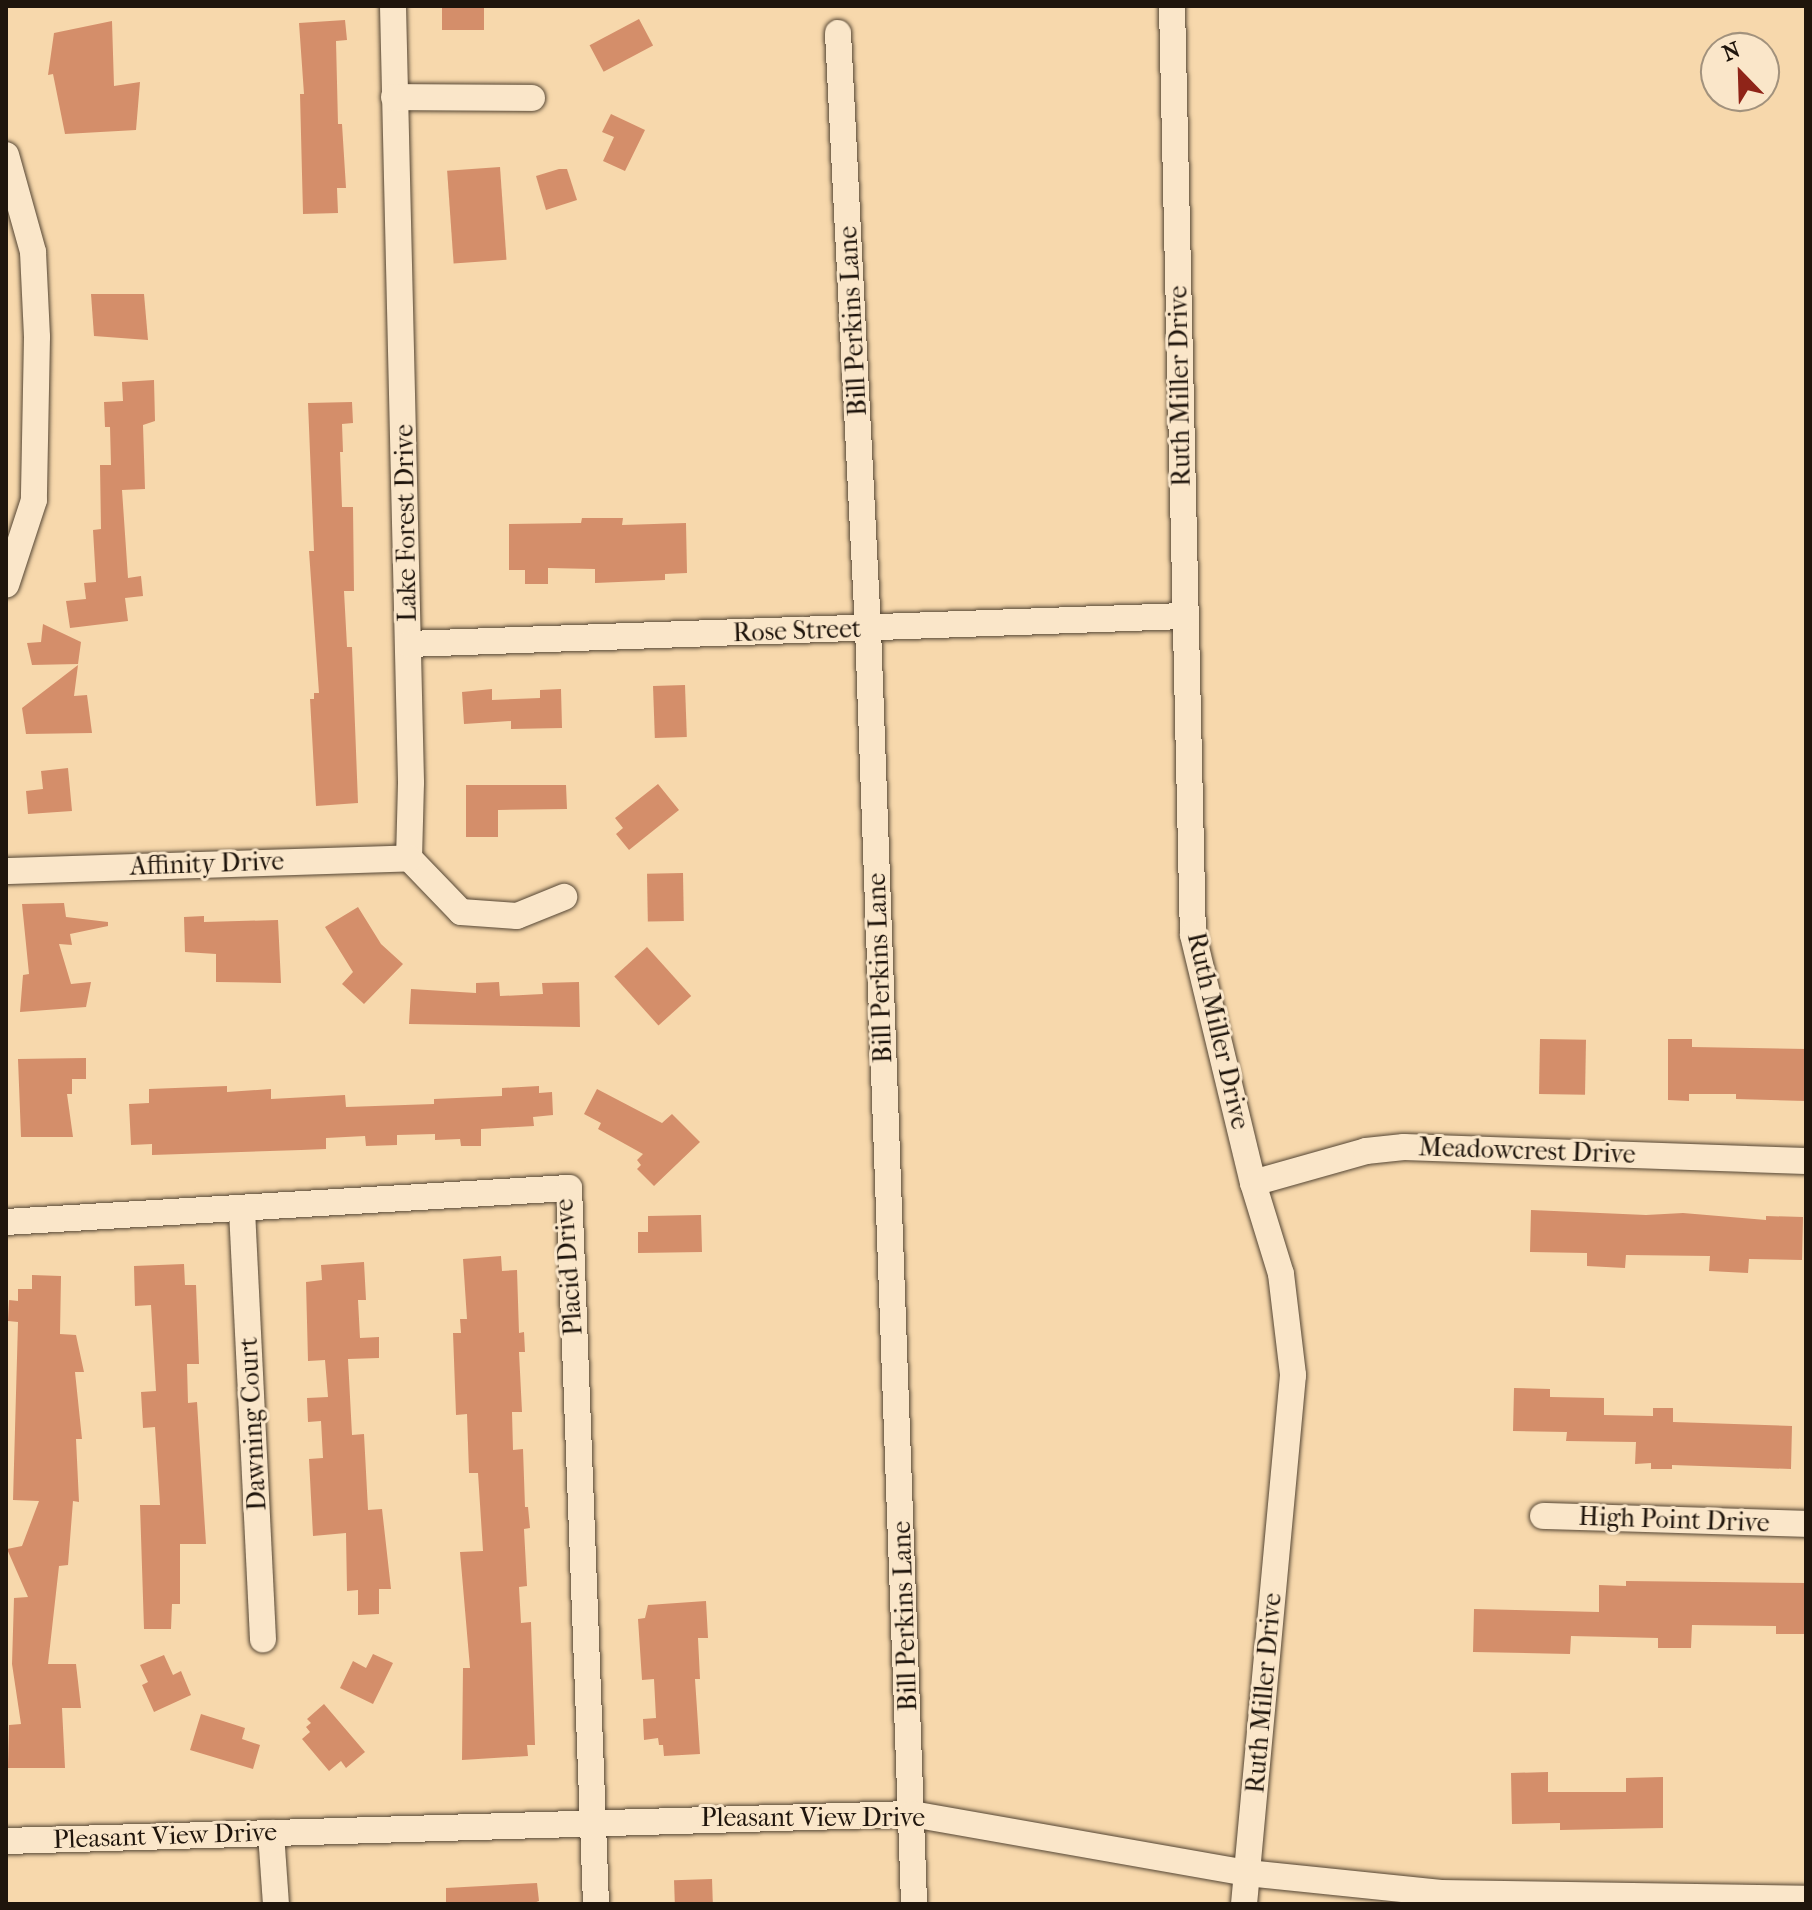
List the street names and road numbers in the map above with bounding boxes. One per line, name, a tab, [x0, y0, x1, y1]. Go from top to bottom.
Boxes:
street label: Bill Perkins Lane	[832, 225, 874, 417]
street label: Ruth Miller Drive	[1163, 285, 1197, 487]
street label: Lake Forest Drive	[389, 424, 423, 622]
street label: Rose Street	[732, 613, 862, 649]
street label: Affinity Drive	[129, 846, 285, 882]
street label: Bill Perkins Lane	[861, 872, 899, 1064]
street label: Ruth Miller Drive	[1180, 929, 1256, 1133]
street label: Meadowcrest Drive	[1418, 1132, 1636, 1170]
street label: Placid Drive	[549, 1198, 589, 1336]
street label: Dawning Court	[233, 1336, 273, 1512]
street label: High Point Drive	[1578, 1501, 1770, 1539]
street label: Bill Perkins Lane	[886, 1520, 924, 1712]
street label: Ruth Miller Drive	[1240, 1591, 1288, 1795]
street label: Pleasant View Drive	[701, 1802, 925, 1834]
street label: Pleasant View Drive	[52, 1816, 278, 1856]

